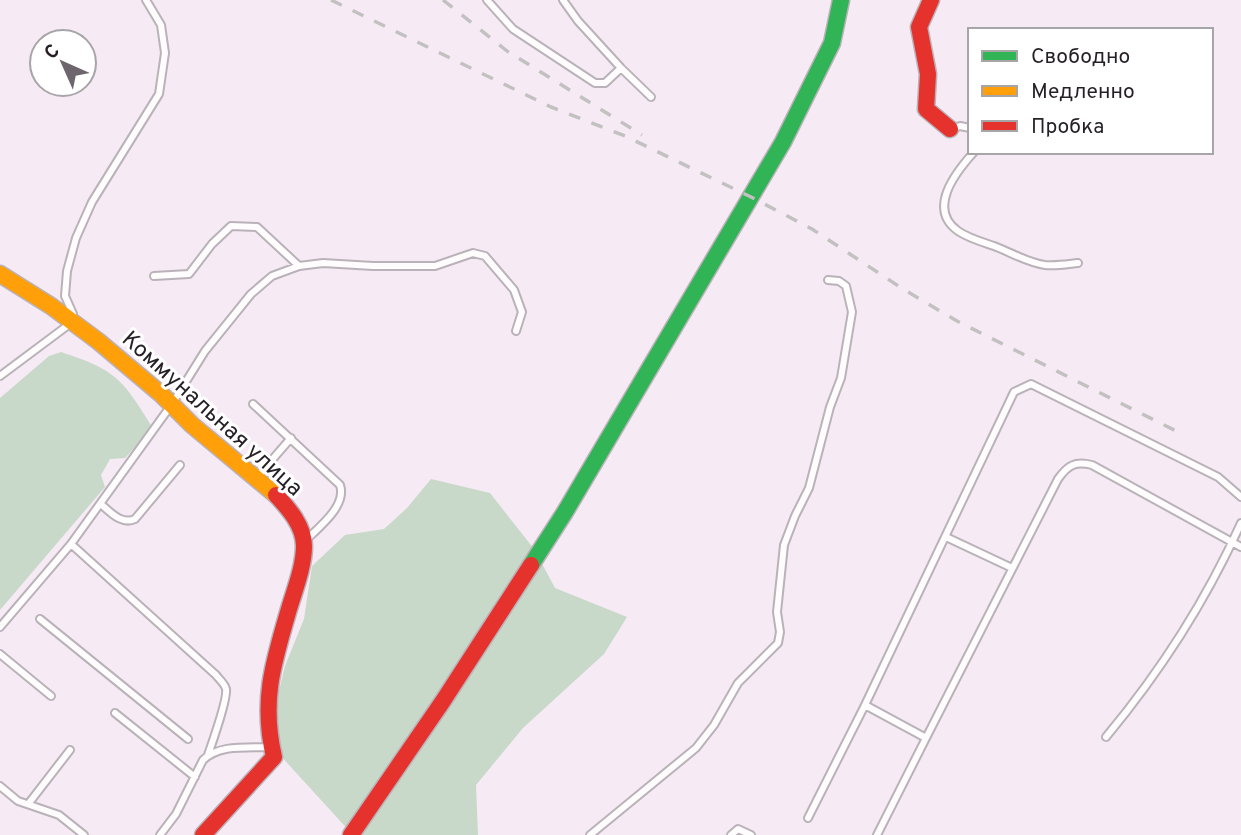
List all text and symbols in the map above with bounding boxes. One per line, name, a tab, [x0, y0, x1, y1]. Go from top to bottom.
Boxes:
north arrow	[28, 28, 98, 98]
legend	[968, 28, 1213, 154]
text: С	[40, 40, 65, 65]
text: Свободно	[1031, 44, 1130, 71]
text: Медленно	[1031, 79, 1135, 106]
text: Пробка	[1031, 114, 1104, 141]
street label: Коммунальная улица	[115, 326, 308, 504]

